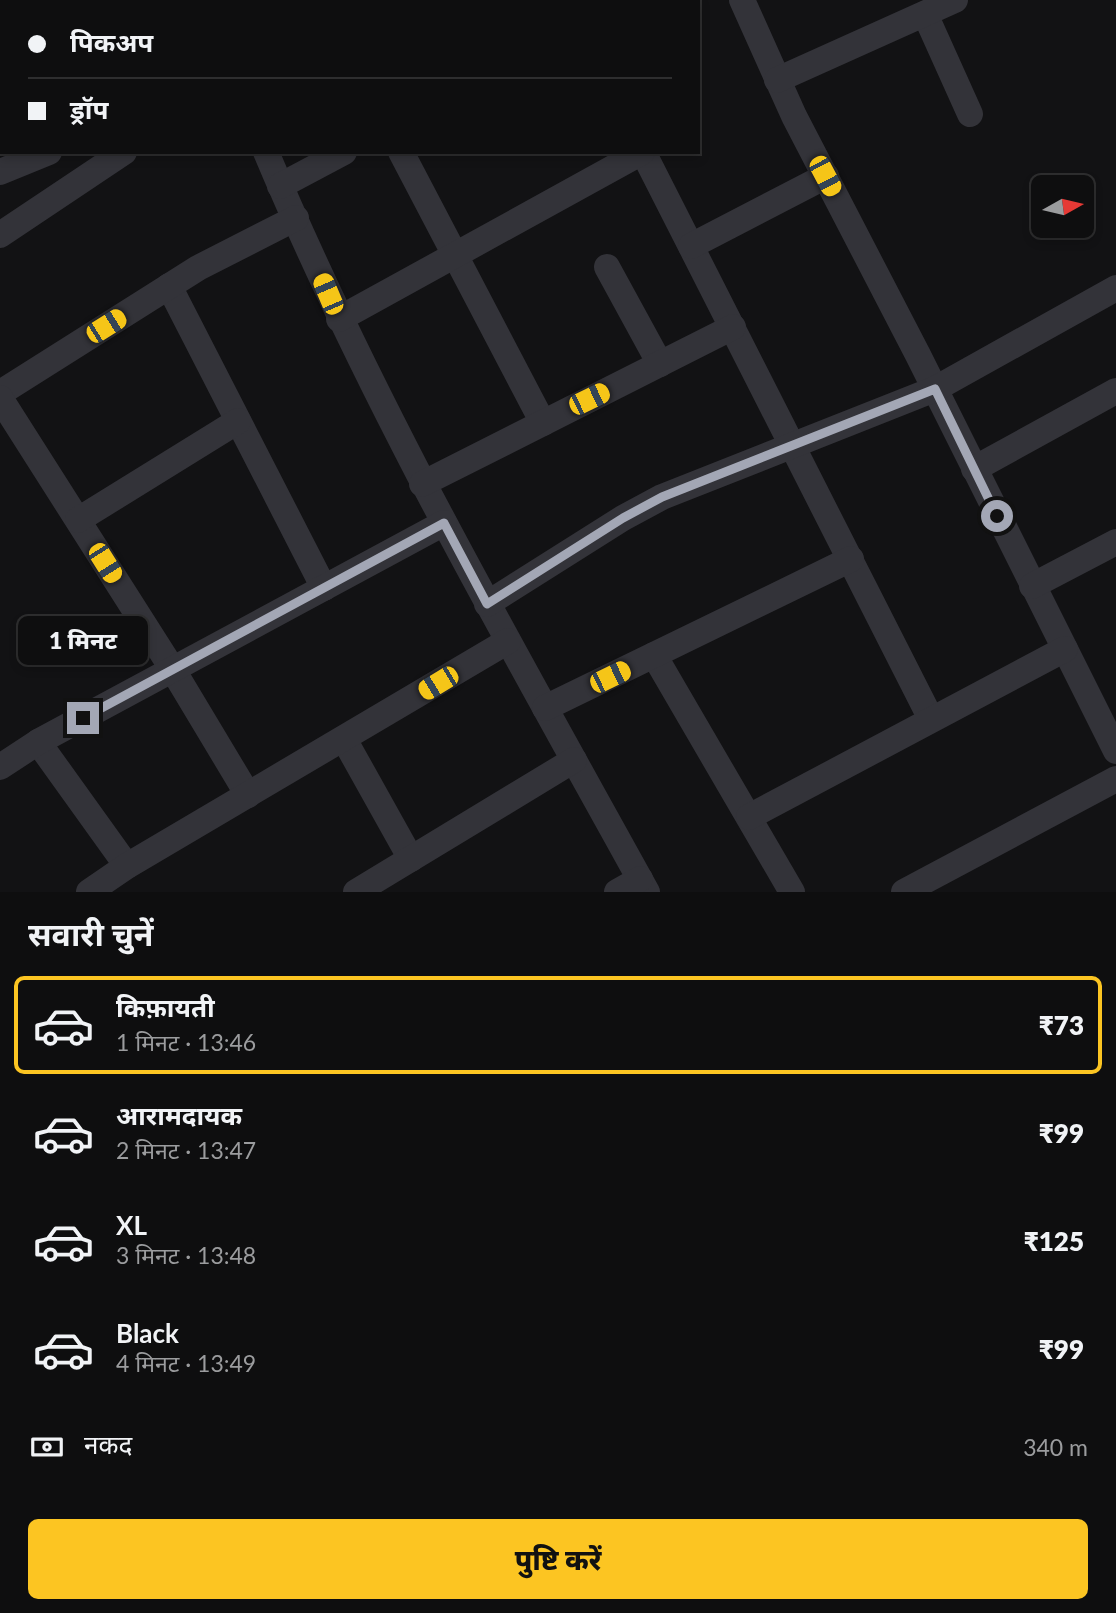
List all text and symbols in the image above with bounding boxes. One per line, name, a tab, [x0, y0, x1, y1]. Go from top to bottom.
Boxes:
text: पिकअप	[70, 26, 153, 58]
text: ड्रॉप	[70, 93, 108, 125]
car	[806, 153, 845, 199]
north arrow	[1031, 175, 1094, 238]
map controls	[1031, 175, 1094, 238]
car	[311, 271, 346, 317]
car	[83, 306, 130, 346]
car	[566, 380, 613, 418]
route start	[981, 500, 1013, 532]
car	[85, 540, 126, 586]
callout: 1 मिनट	[18, 616, 148, 666]
text: 1 मिनट	[49, 626, 117, 654]
car	[587, 658, 634, 696]
car	[415, 663, 462, 703]
route end	[67, 702, 99, 734]
text: सवारी चुनें	[28, 914, 154, 953]
text: किफ़ायती	[116, 991, 215, 1023]
icon: car	[32, 994, 95, 1057]
text: ₹73	[1039, 1009, 1084, 1041]
text: 1 मिनट · 13:46	[116, 1028, 256, 1056]
text: आरामदायक	[116, 1099, 242, 1131]
icon: car	[32, 1102, 95, 1165]
text: ₹99	[1039, 1117, 1084, 1149]
text: 2 मिनट · 13:47	[116, 1136, 256, 1164]
text: XL	[116, 1209, 147, 1241]
icon: car	[32, 1210, 95, 1273]
text: ₹125	[1024, 1225, 1084, 1257]
text: 3 मिनट · 13:48	[116, 1241, 256, 1269]
text: Black	[116, 1317, 179, 1349]
icon: car	[32, 1318, 95, 1381]
text: ₹99	[1039, 1333, 1084, 1365]
text: 4 मिनट · 13:49	[116, 1349, 256, 1377]
icon: cash	[28, 1428, 66, 1466]
text: नकद	[84, 1428, 132, 1460]
text: 340 m	[1023, 1433, 1088, 1461]
button: पुष्टि करें	[28, 1519, 1088, 1599]

